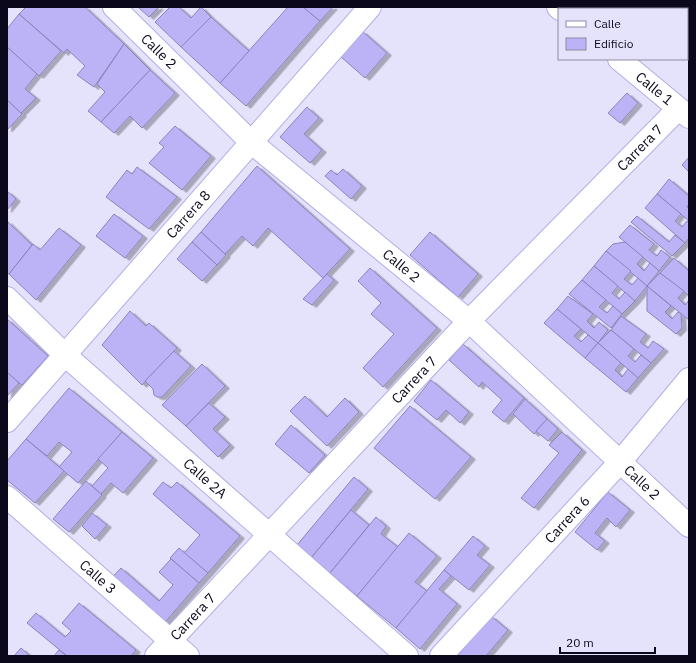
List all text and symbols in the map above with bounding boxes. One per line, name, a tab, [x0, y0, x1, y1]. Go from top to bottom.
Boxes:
legend	[558, 8, 688, 60]
text: Calle	[594, 16, 621, 31]
street label: Calle 2	[137, 30, 181, 73]
text: Edificio	[594, 36, 634, 51]
street label: Calle 1	[632, 68, 677, 109]
street label: Carrera 7	[613, 120, 667, 175]
street label: Carrera 8	[162, 186, 214, 242]
street label: Calle 2	[379, 245, 424, 286]
street label: Carrera 7	[388, 352, 441, 407]
street label: Calle 2A	[180, 454, 231, 502]
street label: Calle 2	[620, 461, 664, 504]
street label: Carrera 6	[541, 492, 594, 547]
street label: Calle 3	[76, 556, 120, 598]
street label: Carrera 7	[166, 589, 219, 644]
scale bar	[560, 629, 655, 655]
text: 20 m	[566, 635, 594, 650]

